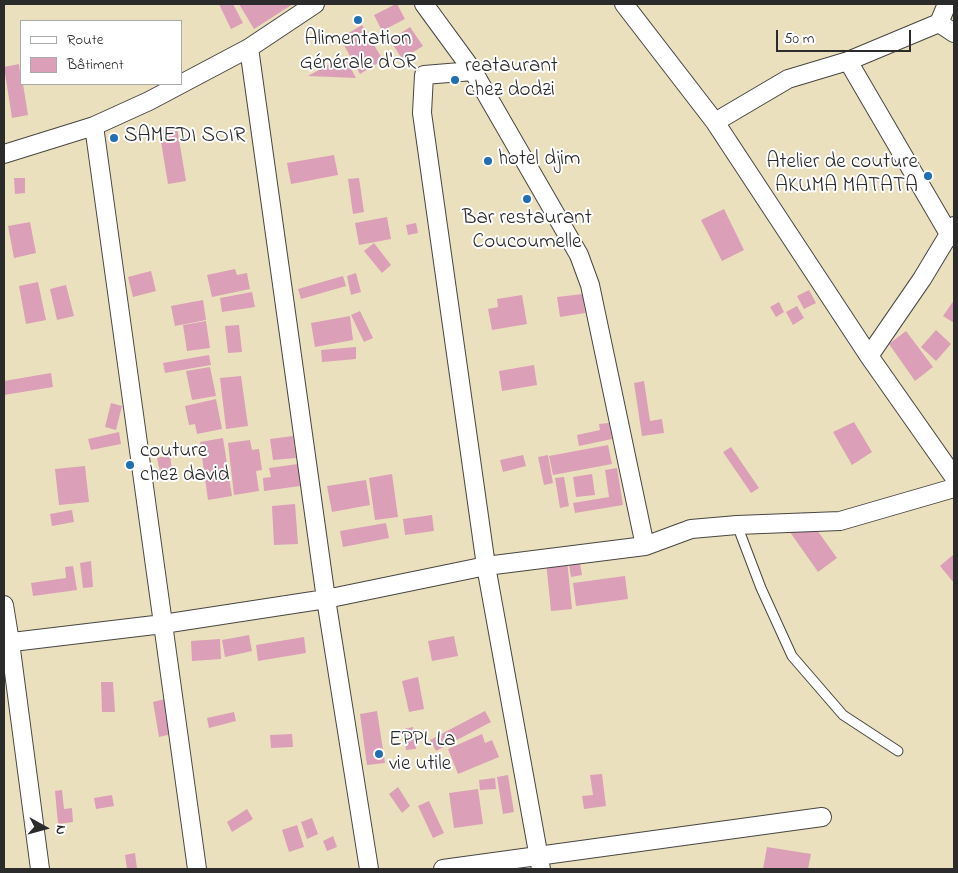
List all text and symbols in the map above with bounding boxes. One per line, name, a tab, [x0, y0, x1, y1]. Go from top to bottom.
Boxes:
marker: Alimentation Générale d'OR	[352, 14, 364, 26]
legend	[20, 20, 182, 85]
scale bar	[778, 20, 913, 52]
place label: Alimentation Générale d'OR	[300, 28, 416, 78]
text: 50 m	[784, 28, 814, 50]
text: Route	[67, 29, 103, 51]
text: Bâtiment	[67, 54, 124, 76]
place label: reataurant chez dodzi	[465, 55, 558, 105]
marker: reataurant chez dodzi	[449, 74, 461, 86]
place label: SAMEDI SOIR	[124, 125, 245, 151]
marker: SAMEDI SOIR	[108, 132, 120, 144]
place label: hotel djim	[498, 148, 580, 174]
place label: Atelier de couture AKUMA MATATA	[767, 151, 918, 201]
marker: hotel djim	[482, 155, 494, 167]
marker: Atelier de couture AKUMA MATATA	[922, 170, 934, 182]
marker: Bar restaurant Coucoumelle	[521, 193, 533, 205]
place label: Bar restaurant Coucoumelle	[462, 207, 592, 257]
place label: couture chez david	[140, 440, 230, 490]
marker: couture chez david	[124, 459, 136, 471]
place label: EPPL La vie utile	[389, 729, 456, 779]
marker: EPPL La vie utile	[373, 748, 385, 760]
north arrow	[20, 803, 70, 853]
text: N	[49, 824, 71, 836]

